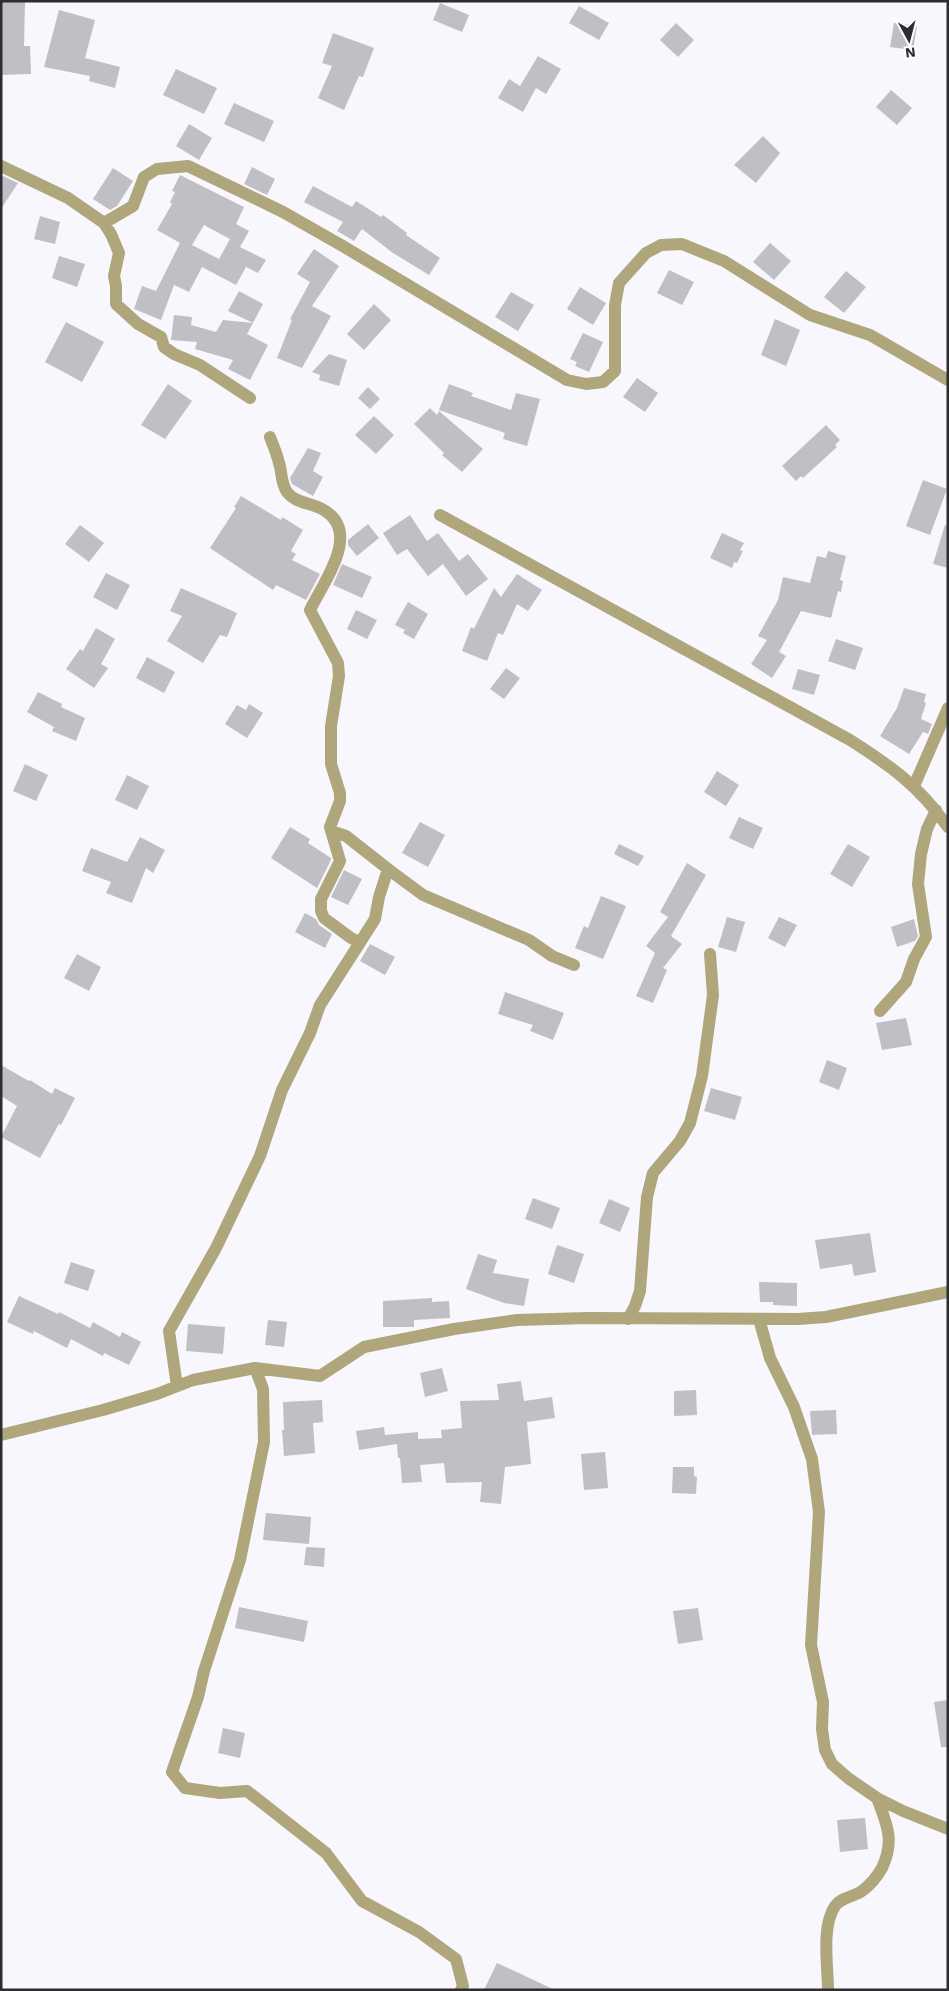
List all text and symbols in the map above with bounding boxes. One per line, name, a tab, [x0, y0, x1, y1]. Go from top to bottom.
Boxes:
north arrow	[884, 15, 934, 65]
text: N	[904, 44, 917, 61]

